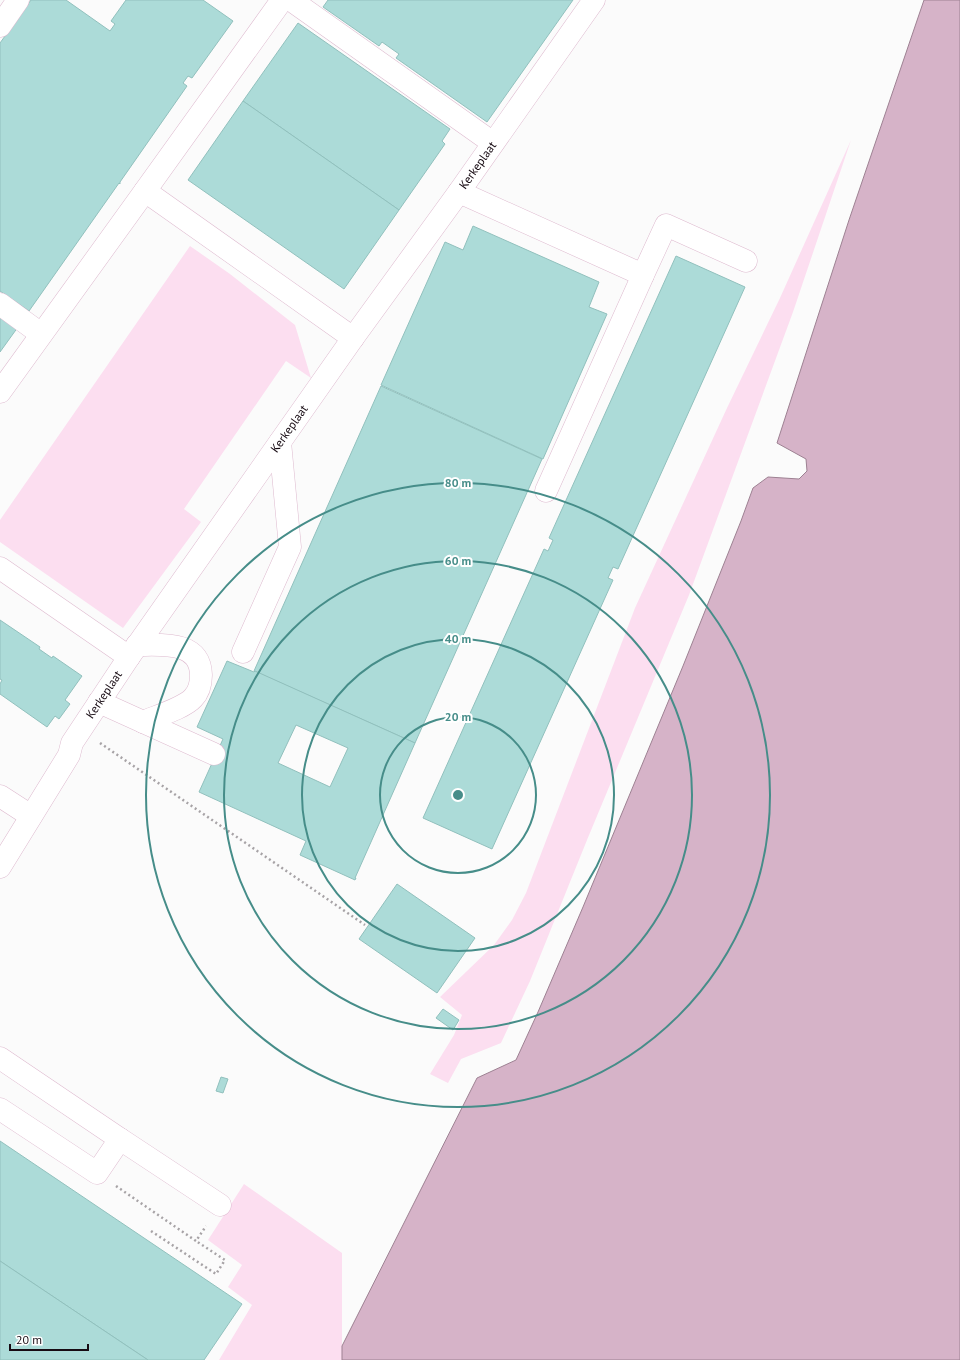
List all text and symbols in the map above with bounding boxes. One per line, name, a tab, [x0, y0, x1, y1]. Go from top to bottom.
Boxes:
street label: Kerkeplaat	[456, 138, 499, 192]
street label: Kerkeplaat	[267, 402, 311, 455]
text: 80 m	[445, 475, 471, 490]
text: 60 m	[445, 553, 471, 568]
text: 40 m	[445, 631, 471, 646]
street label: Kerkeplaat	[82, 667, 125, 721]
text: 20 m	[445, 709, 471, 724]
centre of rings	[451, 788, 465, 802]
scale bar	[10, 1326, 88, 1352]
text: 20 m	[16, 1332, 42, 1347]

